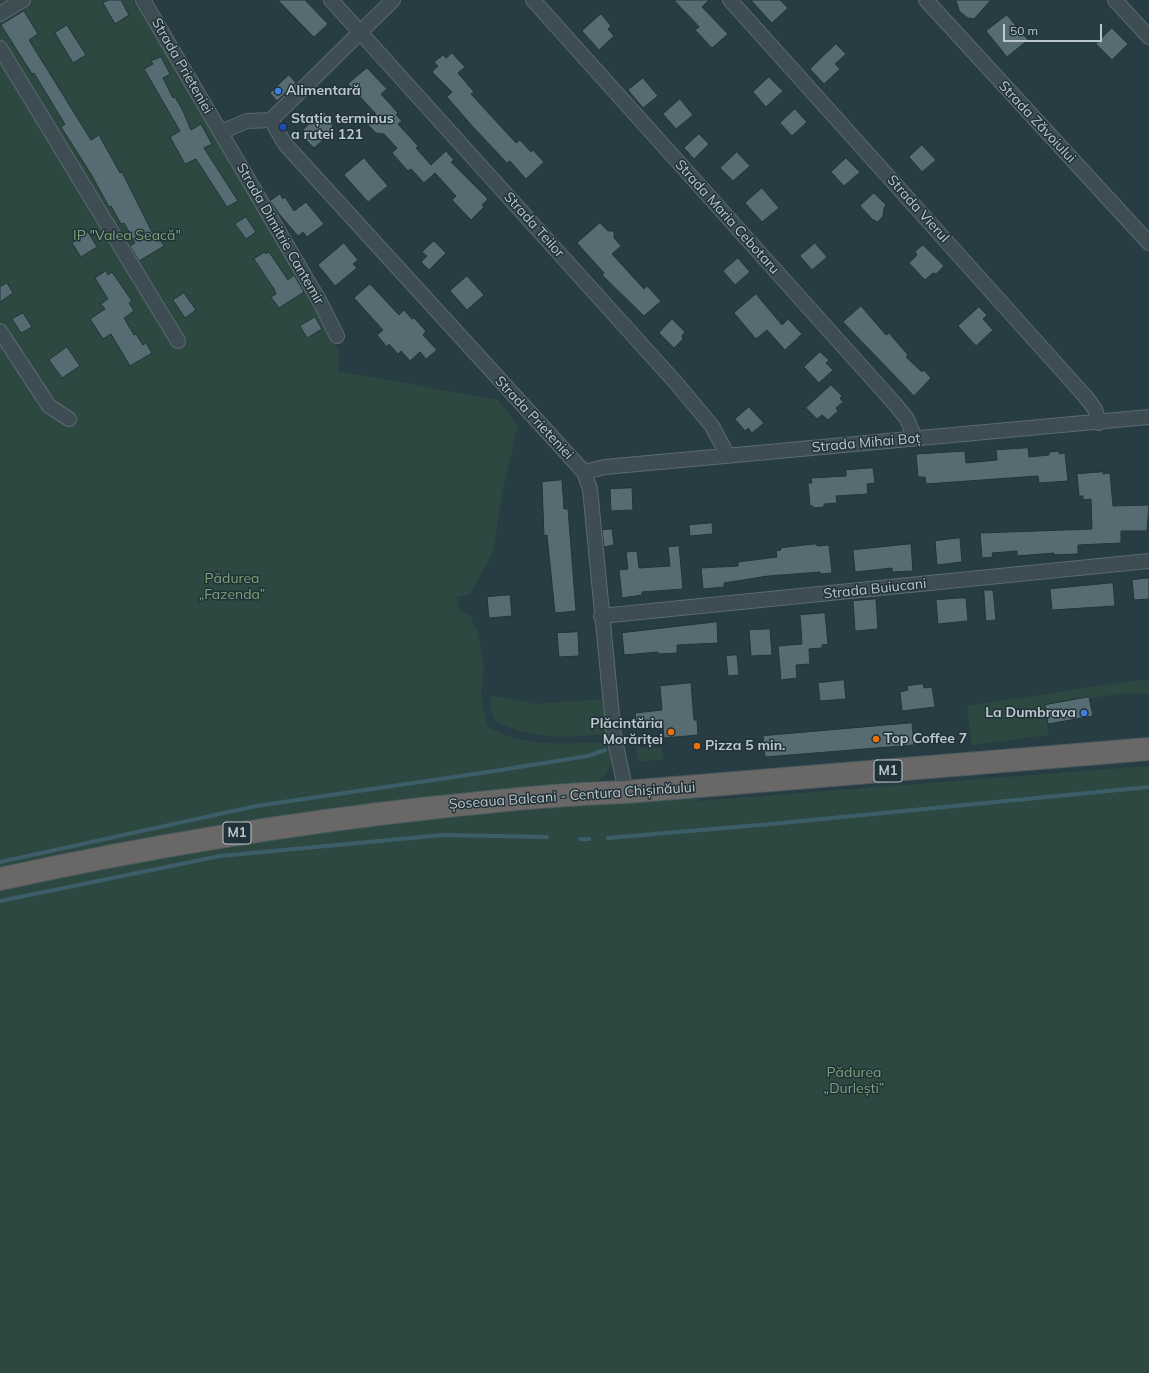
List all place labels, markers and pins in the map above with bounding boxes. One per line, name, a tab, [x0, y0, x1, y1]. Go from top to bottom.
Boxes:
place label: Alimentară	[286, 83, 361, 99]
marker: Alimentară	[273, 86, 283, 96]
place label: Stația terminus a rutei 121	[291, 111, 394, 144]
marker: Stația terminus a rutei 121	[278, 122, 288, 132]
place label: La Dumbrava	[985, 705, 1076, 721]
marker: La Dumbrava	[1079, 708, 1089, 718]
place label: Plăcintăria Morăriței	[590, 716, 663, 748]
marker: Plăcintăria Morăriței	[666, 727, 676, 737]
place label: Top Coffee 7	[884, 731, 967, 747]
marker: Top Coffee 7	[871, 734, 881, 744]
place label: Pizza 5 min.	[705, 738, 786, 754]
marker: Pizza 5 min.	[692, 741, 702, 751]

